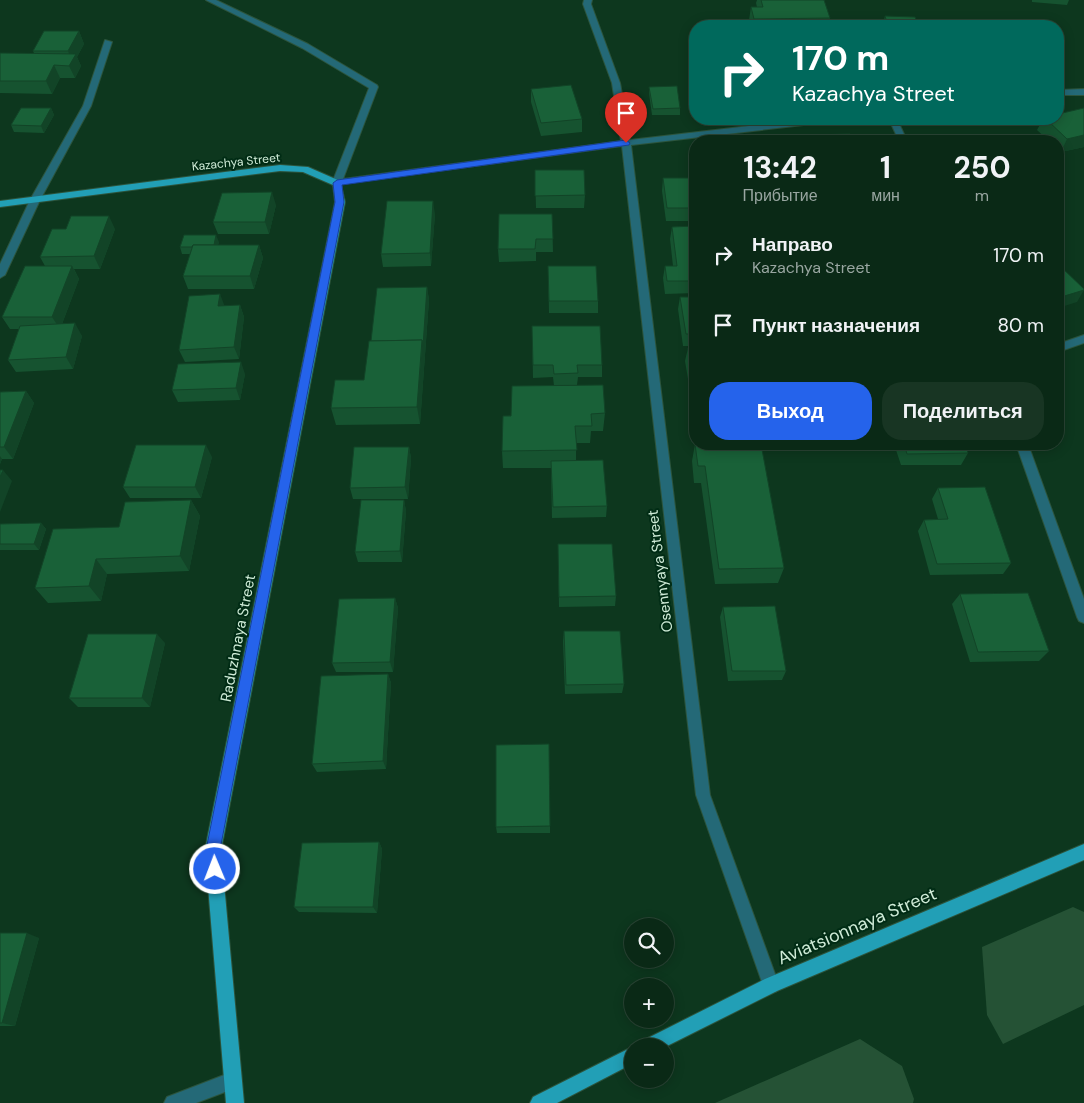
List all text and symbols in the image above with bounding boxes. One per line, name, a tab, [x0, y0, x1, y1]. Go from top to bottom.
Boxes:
text: 170 m	[792, 35, 889, 81]
icon: right	[709, 40, 774, 105]
text: Kazachya Street	[792, 79, 955, 108]
pin	[605, 92, 647, 143]
icon: arrive	[612, 99, 640, 127]
text: 13:42	[743, 148, 817, 187]
text: 1	[880, 148, 891, 187]
text: 250	[953, 148, 1011, 187]
street label: Kazachya Street	[191, 149, 281, 175]
text: Прибытие	[742, 185, 818, 206]
text: мин	[871, 185, 900, 206]
text: m	[975, 185, 989, 206]
text: Направо	[752, 232, 833, 257]
icon: right	[709, 241, 737, 269]
text: 170 m	[993, 243, 1044, 268]
text: Kazachya Street	[752, 257, 871, 278]
icon: arrive	[709, 311, 737, 339]
text: Пункт назначения	[752, 313, 920, 338]
text: 80 m	[997, 313, 1044, 338]
button: Выход	[709, 382, 872, 440]
button: Поделиться	[882, 382, 1044, 440]
street label: Osennyaya Street	[643, 509, 677, 633]
street label: Raduzhnaya Street	[216, 572, 260, 703]
position arrow	[188, 842, 240, 894]
street label: Aviatsionnaya Street	[774, 882, 940, 970]
map controls	[624, 918, 674, 1088]
button: search	[624, 918, 674, 968]
button: +	[624, 978, 674, 1028]
button: −	[624, 1038, 674, 1088]

